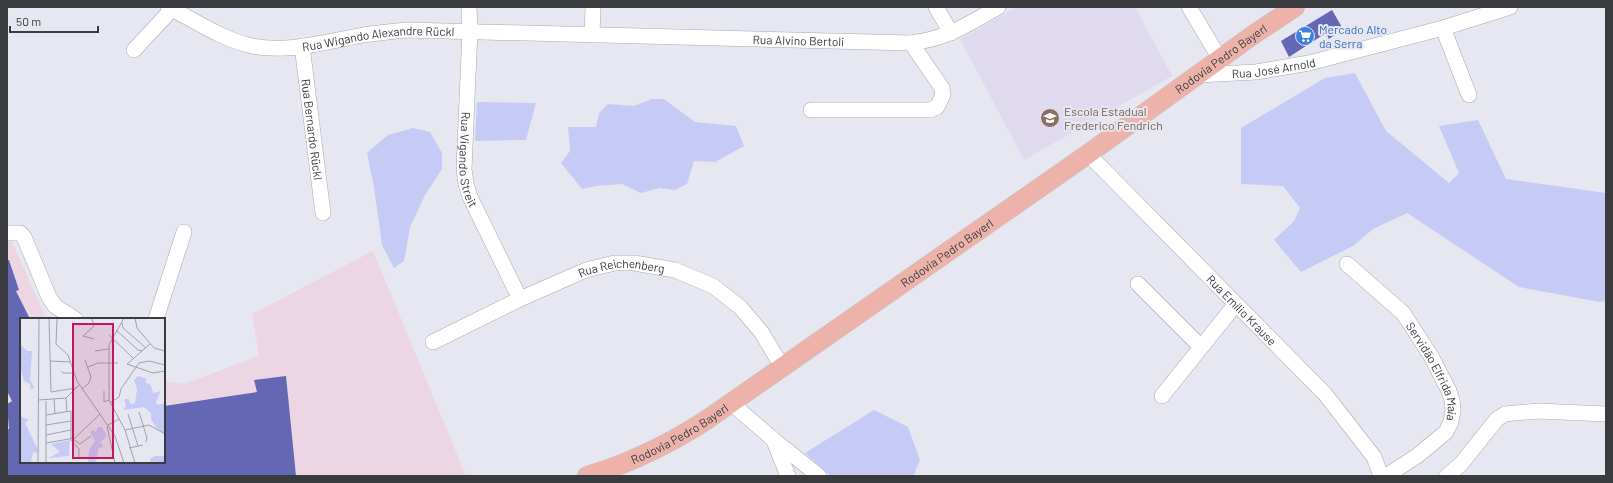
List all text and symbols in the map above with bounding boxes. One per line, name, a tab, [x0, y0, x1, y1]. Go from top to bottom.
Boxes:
scale bar	[10, 8, 98, 34]
text: 50 m	[16, 14, 41, 28]
street label: Rodovia Pedro Bayerl	[1172, 21, 1269, 96]
place label: Mercado Alto da Serra	[1319, 22, 1387, 50]
street label: Rua Wigando Alexandre Rückl	[301, 23, 454, 53]
supermarket icon: Mercado Alto da Serra	[1294, 25, 1316, 47]
street label: Rua Alvino Bertoli	[752, 32, 844, 48]
street label: Rua José Arnold	[1231, 55, 1317, 80]
street label: Rua Bernardo Rückl	[299, 78, 326, 181]
place label: Escola Estadual Frederico Fendrich	[1064, 104, 1163, 132]
school or university icon: Escola Estadual Frederico Fendrich	[1039, 107, 1061, 129]
street label: Rua Vigando Streit	[457, 111, 481, 209]
street label: Rodovia Pedro Bayerl	[898, 216, 995, 290]
street label: Rua Reichenberg	[576, 256, 666, 280]
street label: Rua Emílio Krause	[1204, 272, 1280, 348]
inset map	[20, 318, 165, 463]
street label: Servidão Elfrida Maia	[1404, 319, 1460, 422]
street label: Rodovia Pedro Bayerl	[629, 400, 730, 466]

